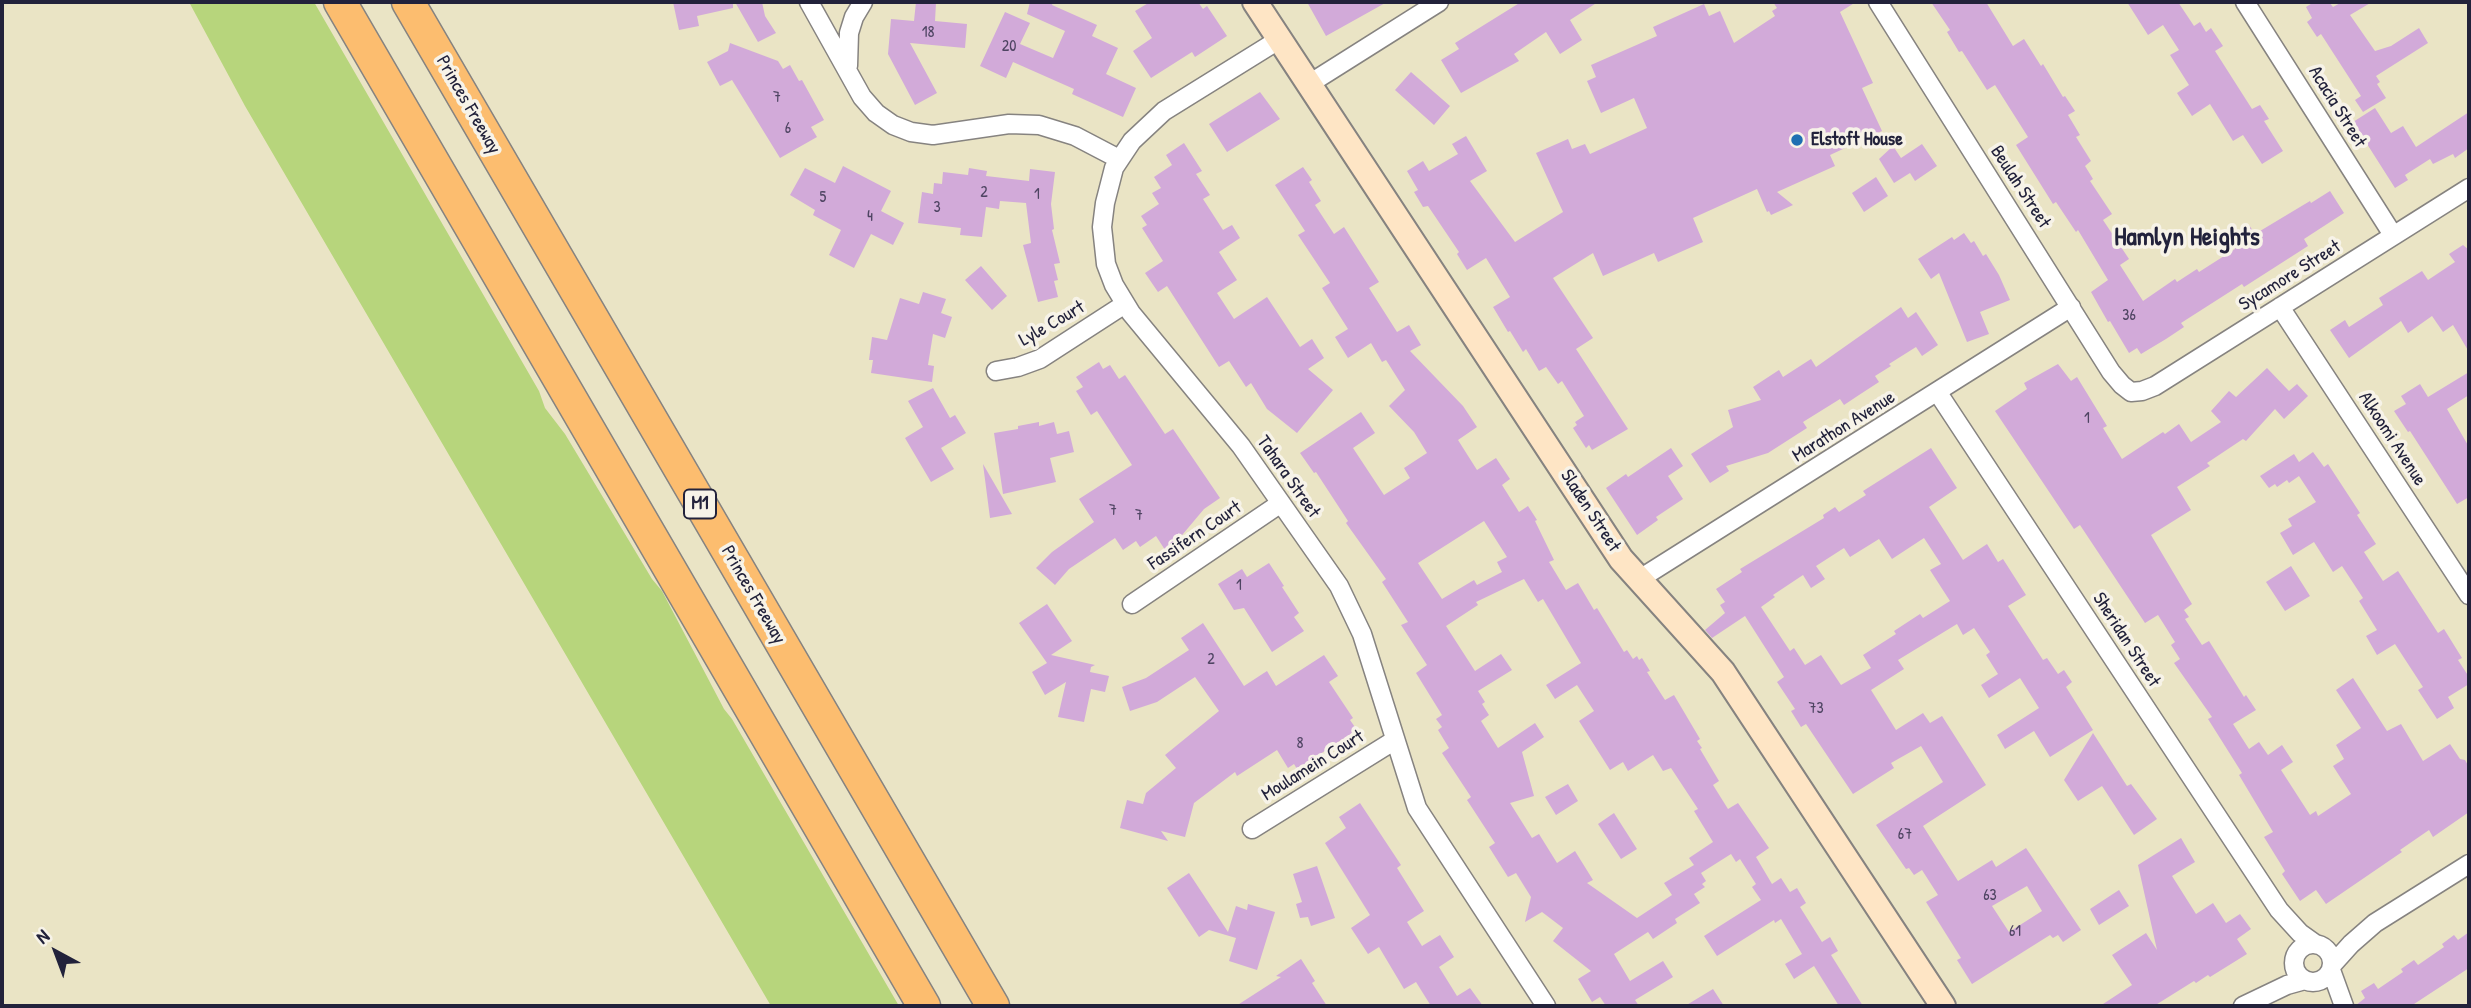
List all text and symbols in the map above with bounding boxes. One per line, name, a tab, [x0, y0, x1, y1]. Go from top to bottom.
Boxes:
house number: 18	[922, 23, 934, 43]
house number: 20	[1002, 37, 1016, 57]
street label: Princes Freeway	[431, 52, 505, 158]
street label: Acacia Street	[2303, 62, 2371, 152]
house number: 7	[773, 88, 781, 108]
house number: 6	[785, 119, 791, 139]
place label: Elstoft House	[1811, 129, 1903, 151]
marker: Elstoft House	[1789, 132, 1805, 148]
street label: Beulah Street	[1985, 141, 2055, 233]
house number: 2	[980, 183, 988, 203]
house number: 1	[1034, 185, 1040, 205]
house number: 5	[820, 188, 826, 208]
house number: 3	[933, 198, 941, 218]
house number: 4	[867, 207, 873, 227]
district label: Hamlyn Heights	[2114, 222, 2260, 254]
street label: Sycamore Street	[2235, 236, 2345, 316]
street label: Lyle Court	[1015, 296, 1089, 352]
house number: 36	[2122, 306, 2136, 326]
street label: Marathon Avenue	[1788, 386, 1900, 468]
street label: Alkoomi Avenue	[2353, 388, 2431, 490]
house number: 1	[2084, 409, 2090, 429]
street label: Tahara Street	[1251, 431, 1325, 523]
street label: Sladen Street	[1555, 466, 1625, 556]
road number: M1	[684, 490, 716, 518]
street label: Fassifern Court	[1144, 496, 1246, 576]
house number: 7	[1109, 501, 1117, 521]
house number: 7	[1135, 506, 1143, 526]
street label: Princes Freeway	[716, 542, 790, 648]
house number: 1	[1236, 576, 1242, 596]
street label: Sheridan Street	[2087, 589, 2165, 691]
house number: 2	[1207, 650, 1215, 670]
house number: 73	[1808, 699, 1824, 719]
street label: Moulamein Court	[1258, 726, 1368, 806]
house number: 8	[1297, 734, 1303, 754]
house number: 67	[1898, 825, 1912, 845]
house number: 63	[1983, 886, 1997, 906]
north arrow	[21, 917, 91, 987]
house number: 61	[2009, 922, 2021, 942]
text: N	[30, 923, 55, 949]

